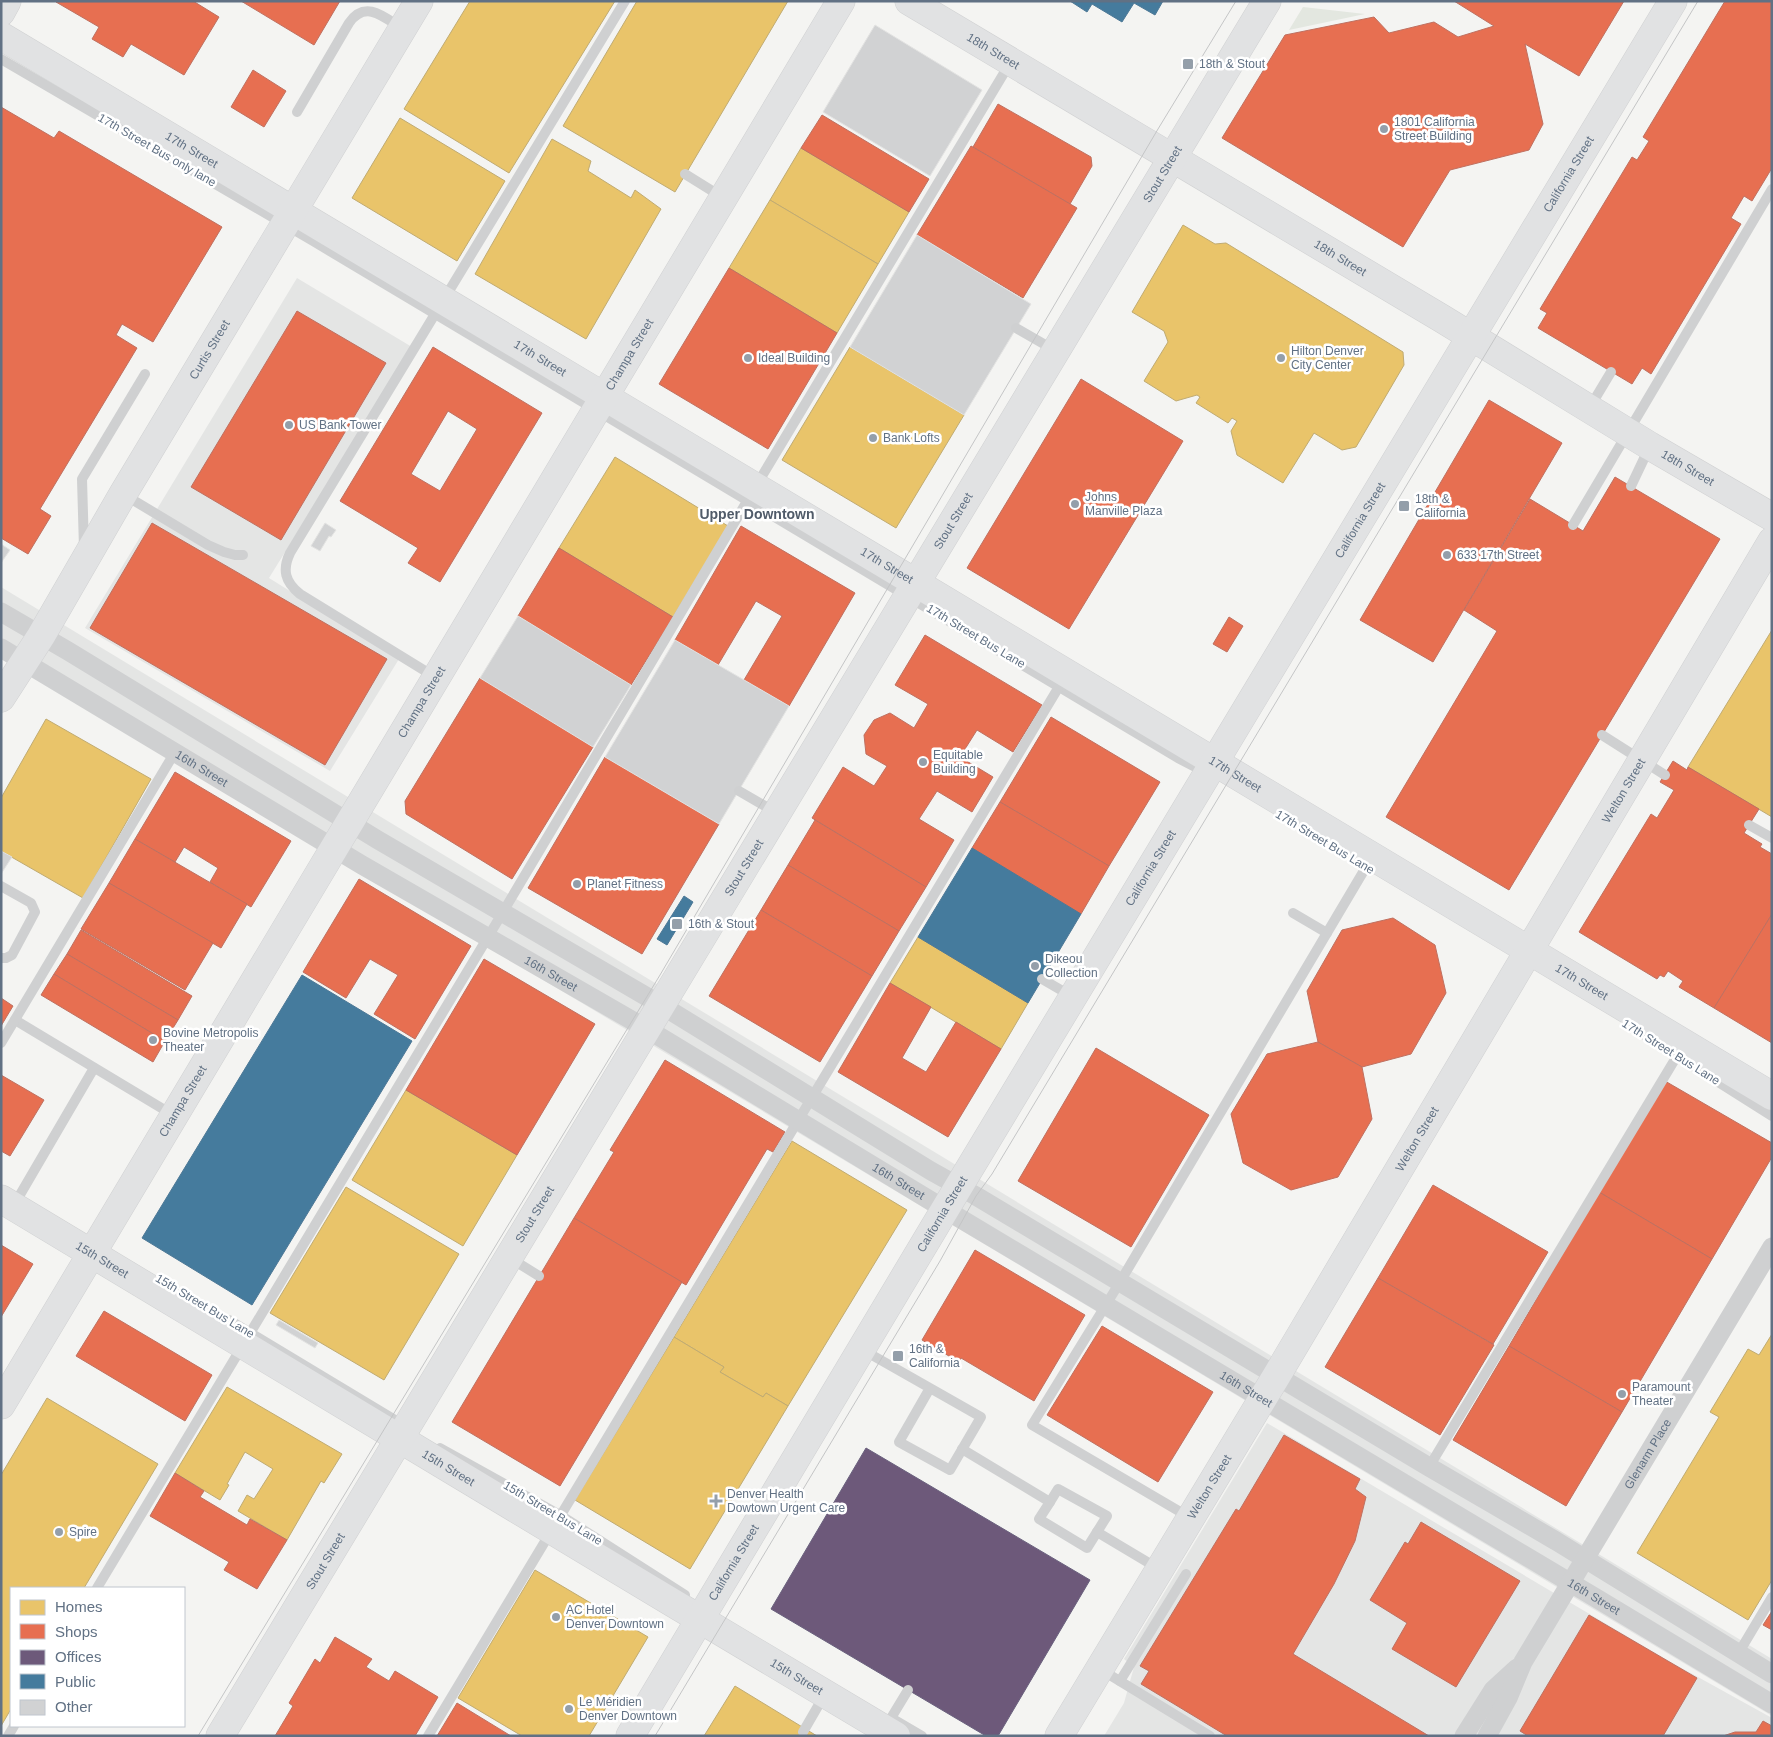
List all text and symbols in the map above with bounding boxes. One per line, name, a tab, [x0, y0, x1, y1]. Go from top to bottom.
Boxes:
street label: 18th Street	[964, 30, 1023, 73]
marker: 18th & Stout	[1181, 57, 1195, 71]
place label: 18th & Stout	[1199, 57, 1266, 71]
street label: 17th Street Bus only lane	[95, 110, 219, 190]
place label: 1801 California Street Building	[1394, 115, 1475, 143]
marker: 1801 California Street Building	[1378, 123, 1390, 135]
street label: 17th Street	[163, 129, 221, 171]
street label: California Street	[1540, 133, 1597, 215]
street label: Stout Street	[1140, 143, 1185, 205]
street label: 18th Street	[1311, 237, 1370, 279]
street label: Champa Street	[603, 316, 657, 393]
street label: Curtis Street	[186, 317, 233, 382]
street label: 17th Street	[511, 337, 569, 380]
place label: Hilton Denver City Center	[1291, 344, 1364, 372]
place label: Ideal Building	[758, 351, 830, 365]
marker: Ideal Building	[742, 352, 754, 364]
marker: Hilton Denver City Center	[1275, 352, 1287, 364]
place label: US Bank Tower	[299, 418, 381, 432]
marker: US Bank Tower	[283, 419, 295, 431]
place label: Bank Lofts	[883, 431, 940, 445]
marker: Bank Lofts	[867, 432, 879, 444]
street label: 18th Street	[1659, 447, 1717, 489]
street label: California Street	[1332, 479, 1389, 561]
street label: Stout Street	[931, 490, 976, 552]
place label: Johns Manville Plaza	[1085, 490, 1163, 518]
place label: 18th & California	[1415, 492, 1466, 520]
marker: Johns Manville Plaza	[1069, 498, 1081, 510]
marker: 18th & California	[1397, 499, 1411, 513]
district label: Upper Downtown	[699, 506, 815, 522]
street label: 17th Street	[858, 544, 916, 587]
place label: 633 17th Street	[1457, 548, 1540, 562]
marker: 633 17th Street	[1441, 549, 1453, 561]
street label: 17th Street Bus Lane	[924, 601, 1028, 671]
street label: Champa Street	[395, 663, 449, 740]
street label: 16th Street	[173, 747, 231, 790]
place label: Equitable Building	[933, 748, 983, 776]
street label: 17th Street	[1206, 753, 1264, 796]
marker: Equitable Building	[917, 756, 929, 768]
street label: Welton Street	[1599, 756, 1649, 826]
street label: 17th Street Bus Lane	[1273, 807, 1377, 877]
street label: California Street	[1122, 827, 1179, 909]
street label: Stout Street	[722, 836, 767, 899]
place label: Planet Fitness	[587, 877, 663, 891]
marker: Planet Fitness	[571, 878, 583, 890]
marker: 16th & Stout	[670, 917, 684, 931]
place label: 16th & Stout	[688, 917, 755, 931]
place label: Dikeou Collection	[1045, 952, 1098, 980]
street label: 16th Street	[522, 953, 580, 995]
marker: Dikeou Collection	[1029, 960, 1041, 972]
street label: 17th Street	[1553, 961, 1611, 1003]
street label: 17th Street Bus Lane	[1619, 1016, 1723, 1088]
place label: Bovine Metropolis Theater	[163, 1026, 258, 1054]
marker: Bovine Metropolis Theater	[147, 1034, 159, 1046]
street label: Champa Street	[156, 1062, 210, 1140]
street label: Welton Street	[1392, 1104, 1442, 1174]
street label: 16th Street	[870, 1160, 928, 1203]
street label: California Street	[914, 1173, 971, 1255]
street label: Stout Street	[512, 1183, 557, 1245]
street label: 15th Street	[73, 1239, 132, 1281]
street label: 15th Street Bus Lane	[153, 1271, 257, 1341]
place label: 16th & California	[909, 1342, 960, 1370]
marker: 16th & California	[891, 1349, 905, 1363]
street label: 16th Street	[1217, 1368, 1275, 1411]
place label: Paramount Theater	[1632, 1380, 1691, 1408]
marker: Paramount Theater	[1616, 1388, 1628, 1400]
street label: Glenarm Place	[1621, 1416, 1674, 1492]
street label: 15th Street	[420, 1447, 478, 1489]
street label: Welton Street	[1185, 1452, 1235, 1522]
street label: 15th Street Bus Lane	[501, 1478, 605, 1548]
place label: Denver Health Dowtown Urgent Care	[727, 1487, 845, 1515]
marker: Denver Health Dowtown Urgent Care	[709, 1494, 723, 1508]
street label: California Street	[706, 1522, 762, 1603]
place label: Spire	[69, 1525, 97, 1539]
marker: Spire	[53, 1526, 65, 1538]
street label: Stout Street	[303, 1530, 348, 1592]
street label: 16th Street	[1565, 1576, 1623, 1618]
legend	[10, 1587, 185, 1727]
text: Homes	[55, 1598, 103, 1615]
place label: AC Hotel Denver Downtown	[566, 1603, 664, 1631]
marker: AC Hotel Denver Downtown	[550, 1611, 562, 1623]
text: Shops	[55, 1623, 98, 1640]
text: Offices	[55, 1648, 101, 1665]
street label: 15th Street	[768, 1656, 826, 1698]
text: Public	[55, 1673, 96, 1690]
place label: Le Méridien Denver Downtown	[579, 1695, 677, 1723]
text: Other	[55, 1698, 93, 1715]
marker: Le Méridien Denver Downtown	[563, 1703, 575, 1715]

